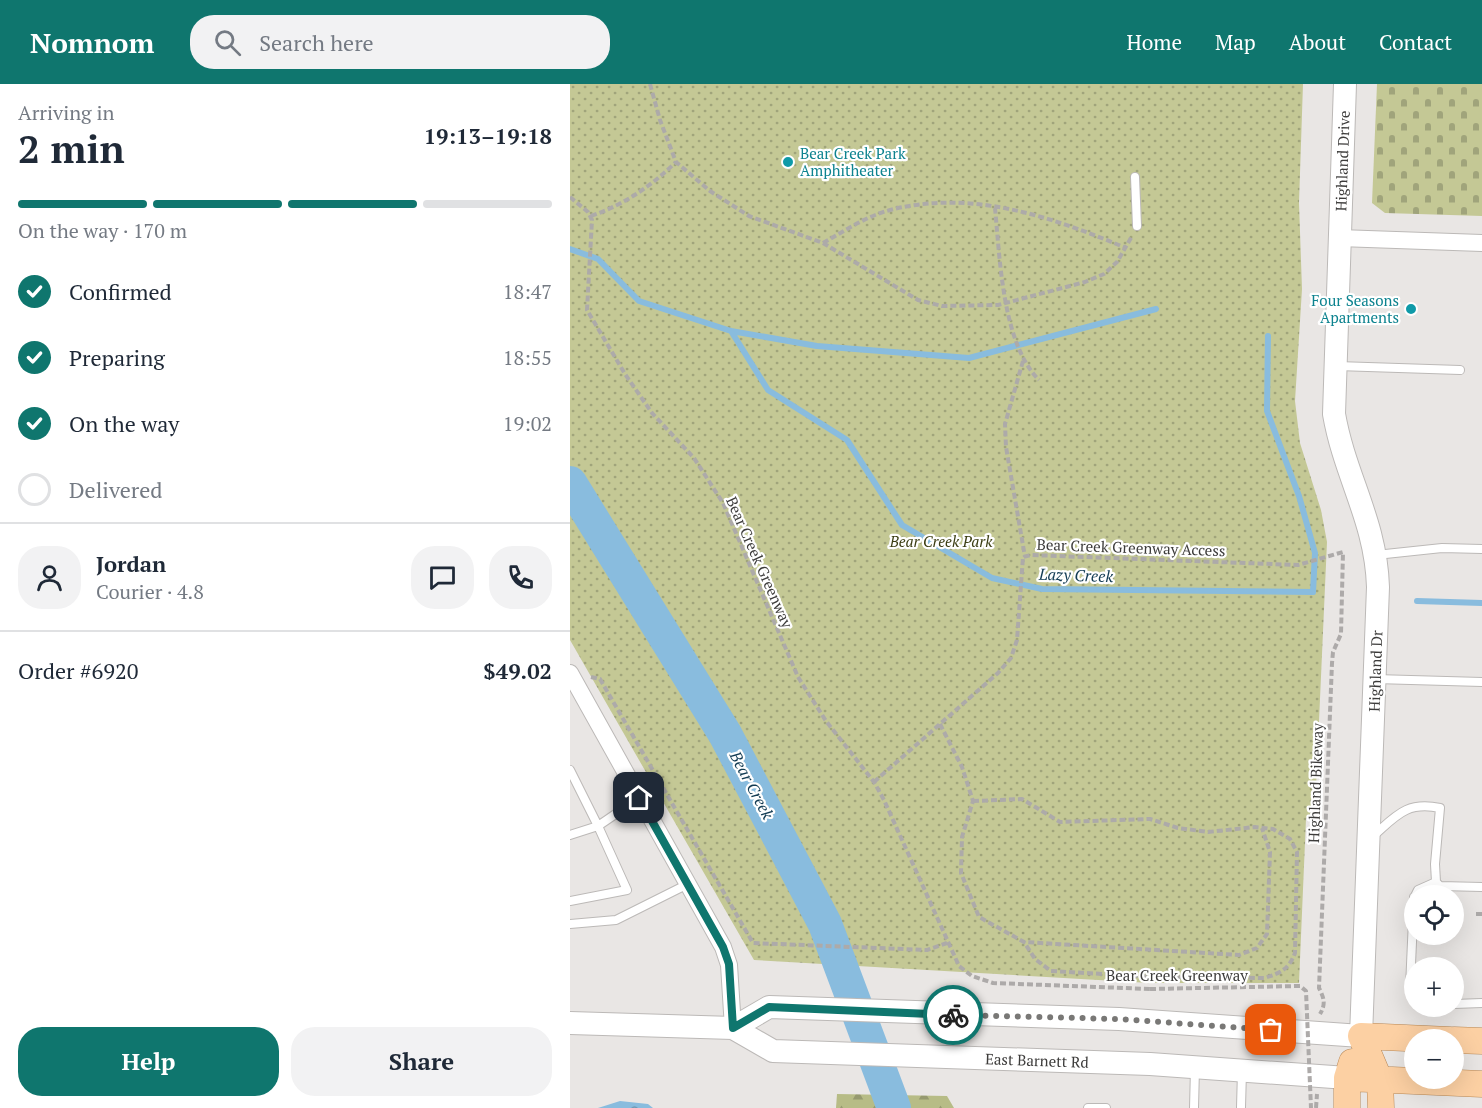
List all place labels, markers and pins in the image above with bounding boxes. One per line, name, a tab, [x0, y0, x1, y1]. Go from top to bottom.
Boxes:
place label: Bear Creek Park Amphitheater	[800, 143, 906, 180]
marker: Bear Creek Park Amphitheater	[781, 155, 795, 169]
place label: Four Seasons Apartments	[1311, 290, 1399, 327]
marker: Four Seasons Apartments	[1404, 302, 1418, 316]
pin	[613, 772, 664, 823]
pin	[1245, 1004, 1296, 1055]

